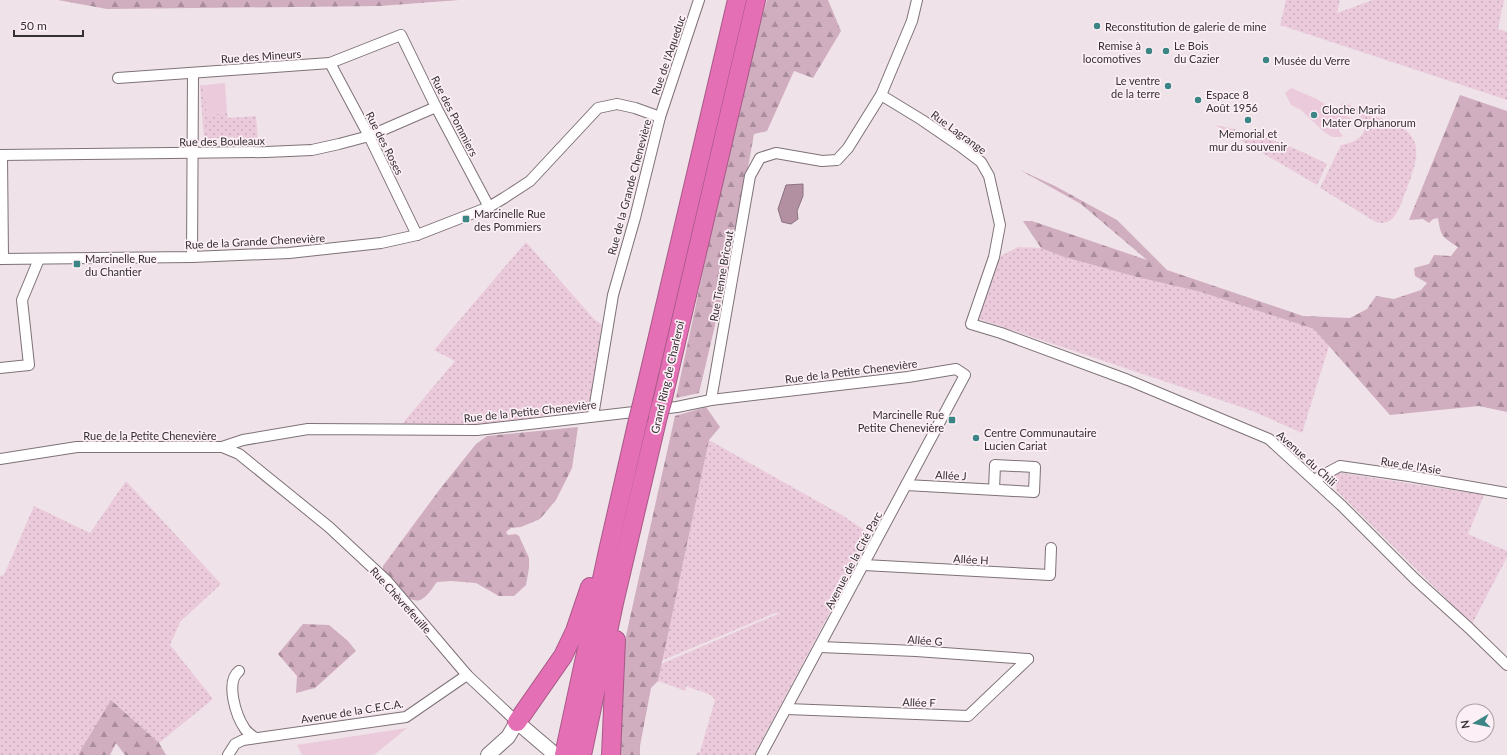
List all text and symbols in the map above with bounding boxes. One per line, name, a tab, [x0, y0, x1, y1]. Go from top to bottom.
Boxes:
scale bar	[14, 12, 83, 38]
street label: Rue de l'Aqueduc	[648, 13, 688, 97]
text: 50 m	[20, 18, 47, 33]
place label: Reconstitution de galerie de mine	[1105, 20, 1267, 33]
marker: Reconstitution de galerie de mine	[1092, 21, 1102, 31]
place label: Remise à locomotives	[1083, 39, 1141, 65]
place label: Le Bois du Cazier	[1174, 39, 1219, 65]
marker: Remise à locomotives	[1144, 46, 1154, 56]
marker: Le Bois du Cazier	[1161, 46, 1171, 56]
street label: Rue des Mineurs	[220, 47, 302, 65]
place label: Musée du Verre	[1274, 54, 1350, 67]
marker: Musée du Verre	[1261, 55, 1271, 65]
street label: Rue des Pommiers	[429, 73, 481, 159]
place label: Le ventre de la terre	[1111, 74, 1160, 100]
marker: Le ventre de la terre	[1163, 81, 1173, 91]
place label: Espace 8 Août 1956	[1206, 88, 1258, 114]
marker: Espace 8 Août 1956	[1193, 95, 1203, 105]
place label: Cloche Maria Mater Orphanorum	[1322, 103, 1416, 129]
street label: Rue Lagrange	[929, 108, 989, 157]
street label: Rue des Roses	[364, 109, 407, 177]
marker: Cloche Maria Mater Orphanorum	[1309, 110, 1319, 120]
marker: Memorial et mur du souvenir	[1243, 115, 1253, 125]
street label: Rue de la Grande Chenevière	[605, 117, 653, 256]
place label: Memorial et mur du souvenir	[1209, 127, 1287, 153]
street label: Rue des Bouleaux	[179, 134, 266, 148]
place label: Marcinelle Rue des Pommiers	[474, 207, 546, 233]
marker: Marcinelle Rue des Pommiers	[461, 214, 471, 224]
street label: Rue Tienne Bricout	[707, 230, 735, 322]
street label: Rue de la Grande Chenevière	[185, 231, 326, 251]
place label: Marcinelle Rue du Chantier	[85, 252, 157, 278]
marker: Marcinelle Rue du Chantier	[72, 259, 82, 269]
street label: Grand Ring de Charleroi	[648, 319, 686, 435]
street label: Rue de la Petite Chenevière	[784, 356, 918, 386]
street label: Rue de la Petite Chenevière	[463, 398, 597, 424]
place label: Marcinelle Rue Petite Chenevière	[858, 408, 944, 434]
marker: Marcinelle Rue Petite Chenevière	[947, 415, 957, 425]
place label: Centre Communautaire Lucien Cariat	[984, 426, 1097, 452]
street label: Avenue du Chili	[1275, 428, 1340, 488]
street label: Rue de la Petite Chenevière	[83, 429, 217, 442]
marker: Centre Communautaire Lucien Cariat	[971, 433, 981, 443]
street label: Rue de l'Asie	[1380, 454, 1442, 476]
street label: Allée J	[935, 468, 967, 482]
street label: Avenue de la Cité Parc	[822, 509, 884, 611]
street label: Allée H	[953, 552, 989, 566]
street label: Rue Chèvrefeuille	[368, 564, 434, 636]
street label: Allée G	[907, 632, 943, 648]
street label: Allée F	[902, 695, 936, 709]
street label: Avenue de la C.E.C.A.	[300, 696, 404, 726]
north arrow	[1455, 703, 1495, 743]
text: N	[1458, 719, 1472, 730]

